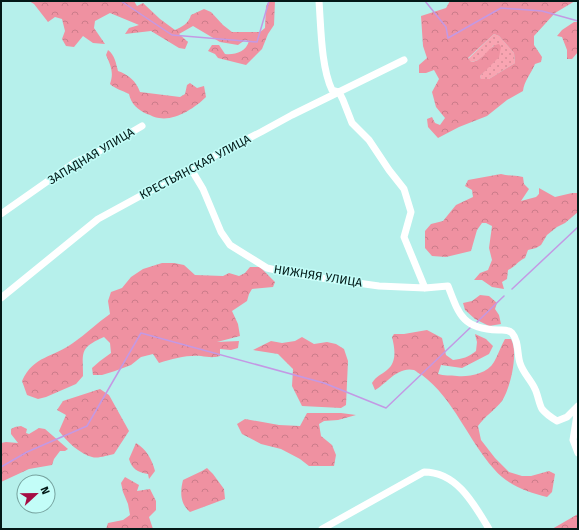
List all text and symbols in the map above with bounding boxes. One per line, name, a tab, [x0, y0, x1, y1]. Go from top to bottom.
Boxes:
street label: ЗАПАДНАЯ УЛИЦА	[45, 125, 137, 187]
street label: КРЕСТЬЯНСКАЯ УЛИЦА	[137, 132, 253, 202]
street label: НИЖНЯЯ УЛИЦА	[273, 262, 363, 290]
north arrow	[16, 474, 56, 514]
text: N	[37, 485, 52, 496]

